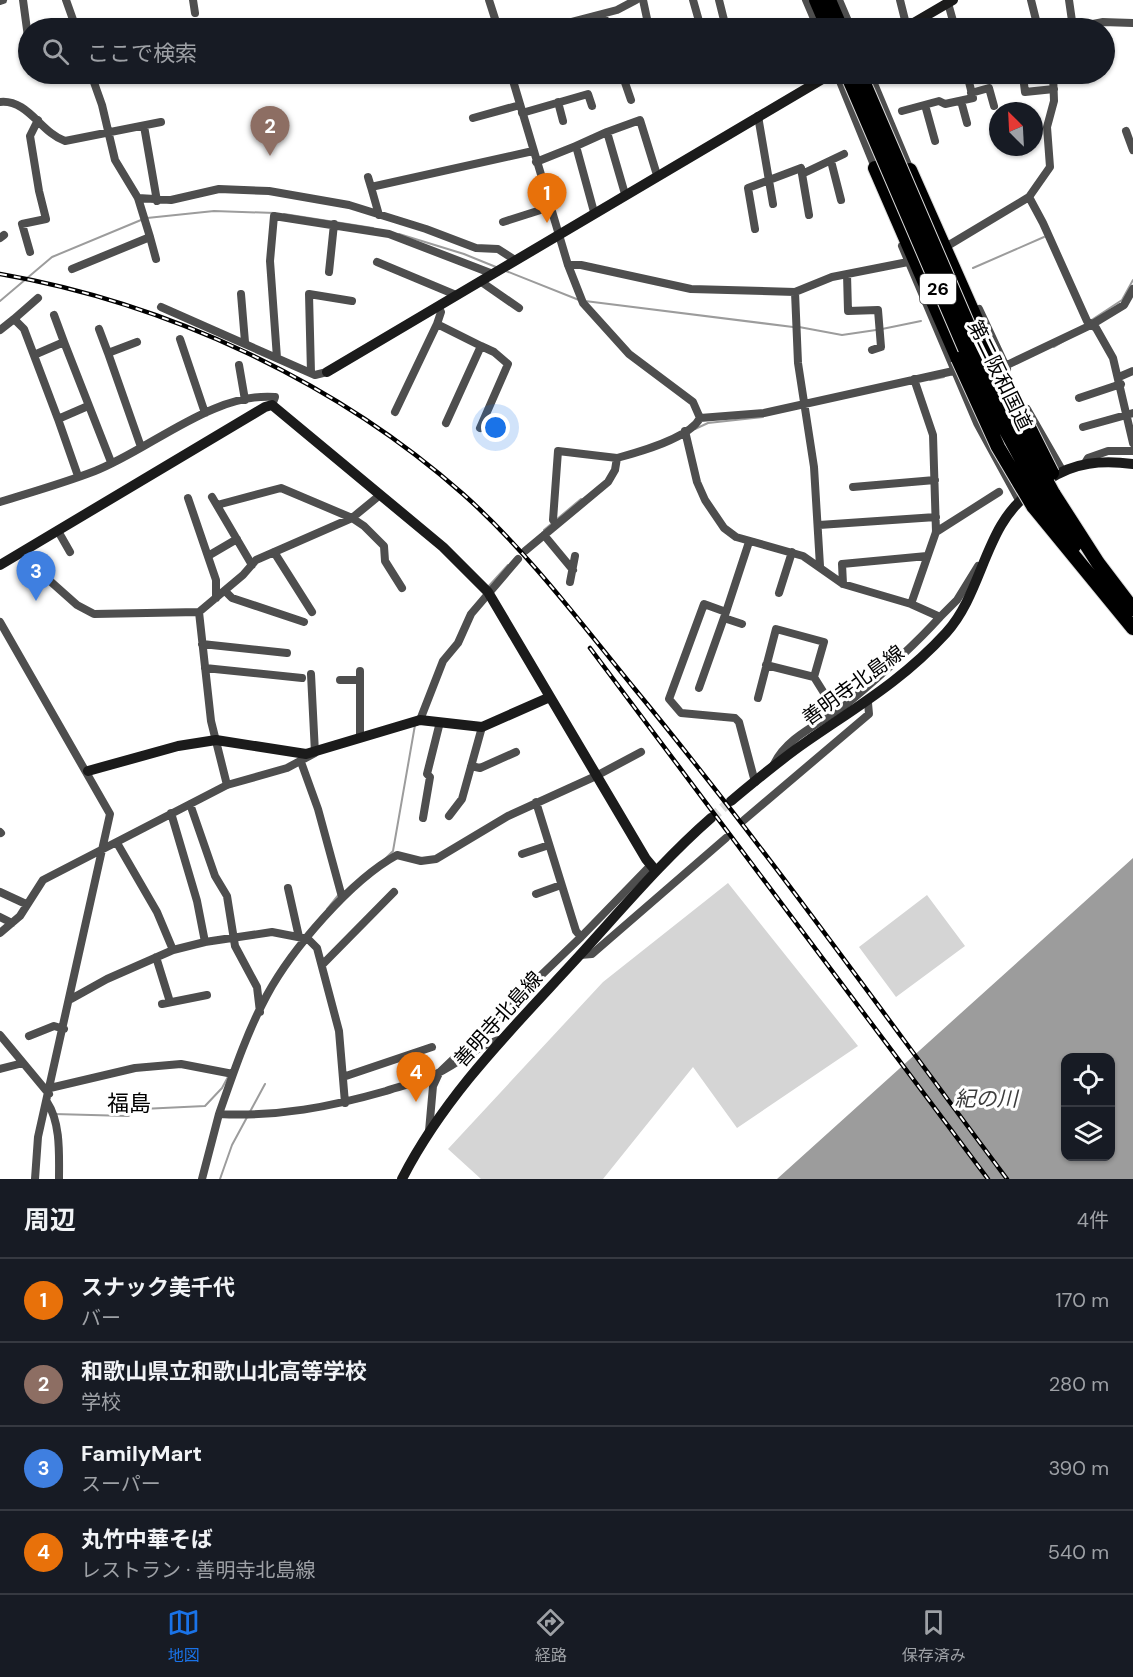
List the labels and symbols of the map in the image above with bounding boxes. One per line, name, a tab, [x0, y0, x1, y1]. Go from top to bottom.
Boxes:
north arrow	[989, 102, 1043, 156]
pin: 2	[250, 106, 290, 156]
pin: 1	[528, 174, 566, 223]
road number: 26	[920, 274, 956, 304]
street label: 第二阪和国道	[962, 315, 1038, 435]
your location	[481, 413, 510, 442]
pin: 3	[16, 552, 56, 601]
street label: 善明寺北島線	[797, 639, 909, 731]
street label: 善明寺北島線	[448, 966, 548, 1072]
pin: 4	[396, 1052, 436, 1102]
water label: 紀の川	[955, 1085, 1019, 1113]
district label: 福島	[107, 1089, 151, 1118]

